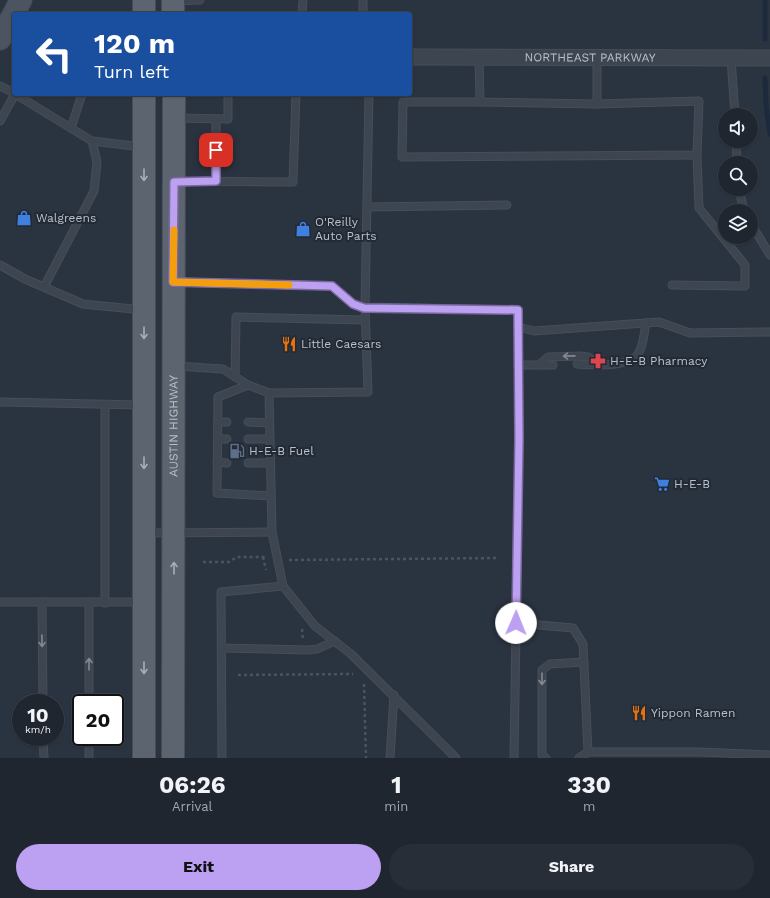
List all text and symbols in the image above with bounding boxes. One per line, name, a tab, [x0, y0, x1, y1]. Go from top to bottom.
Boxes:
text: 120 m	[94, 27, 175, 60]
icon: left	[28, 28, 80, 80]
street label: NORTHEAST PARKWAY	[524, 50, 656, 65]
text: Turn left	[94, 61, 169, 82]
map controls	[718, 108, 758, 244]
button: sound	[718, 108, 758, 148]
pin	[199, 133, 233, 167]
icon: arrive	[205, 139, 227, 161]
button: search	[718, 156, 758, 196]
one-way arrow	[140, 168, 148, 181]
button: layers	[718, 204, 758, 244]
shop icon: Walgreens	[15, 209, 33, 227]
place label: Walgreens	[36, 211, 96, 225]
place label: O'Reilly Auto Parts	[315, 215, 377, 243]
shop icon: O'Reilly Auto Parts	[294, 220, 312, 238]
one-way arrow	[140, 326, 148, 339]
restaurant icon: Little Caesars	[280, 335, 298, 353]
place label: Little Caesars	[301, 337, 381, 351]
one-way arrow	[563, 352, 576, 360]
pharmacy icon: H-E-B Pharmacy	[589, 352, 607, 370]
place label: H-E-B Pharmacy	[610, 354, 708, 368]
street label: AUSTIN HIGHWAY	[166, 375, 181, 477]
fuel station icon: H-E-B Fuel	[228, 442, 246, 460]
place label: H-E-B Fuel	[249, 444, 314, 458]
one-way arrow	[140, 456, 148, 469]
supermarket icon: H-E-B	[653, 475, 671, 493]
place label: H-E-B	[674, 477, 710, 491]
one-way arrow	[170, 562, 178, 575]
position arrow	[495, 602, 537, 644]
one-way arrow	[38, 634, 46, 647]
one-way arrow	[85, 658, 93, 671]
one-way arrow	[140, 661, 148, 674]
one-way arrow	[538, 672, 546, 685]
speed limit sign: 20	[72, 694, 124, 746]
text: 10	[27, 703, 49, 727]
restaurant icon: Yippon Ramen	[630, 704, 648, 722]
place label: Yippon Ramen	[651, 706, 735, 720]
text: km/h	[25, 724, 51, 735]
text: 06:26	[159, 771, 225, 799]
text: 1	[391, 771, 401, 799]
text: 330	[567, 771, 611, 799]
text: Arrival	[172, 799, 212, 814]
text: min	[384, 799, 408, 814]
text: m	[583, 799, 595, 814]
button: Exit	[16, 844, 381, 890]
button: Share	[389, 844, 754, 890]

